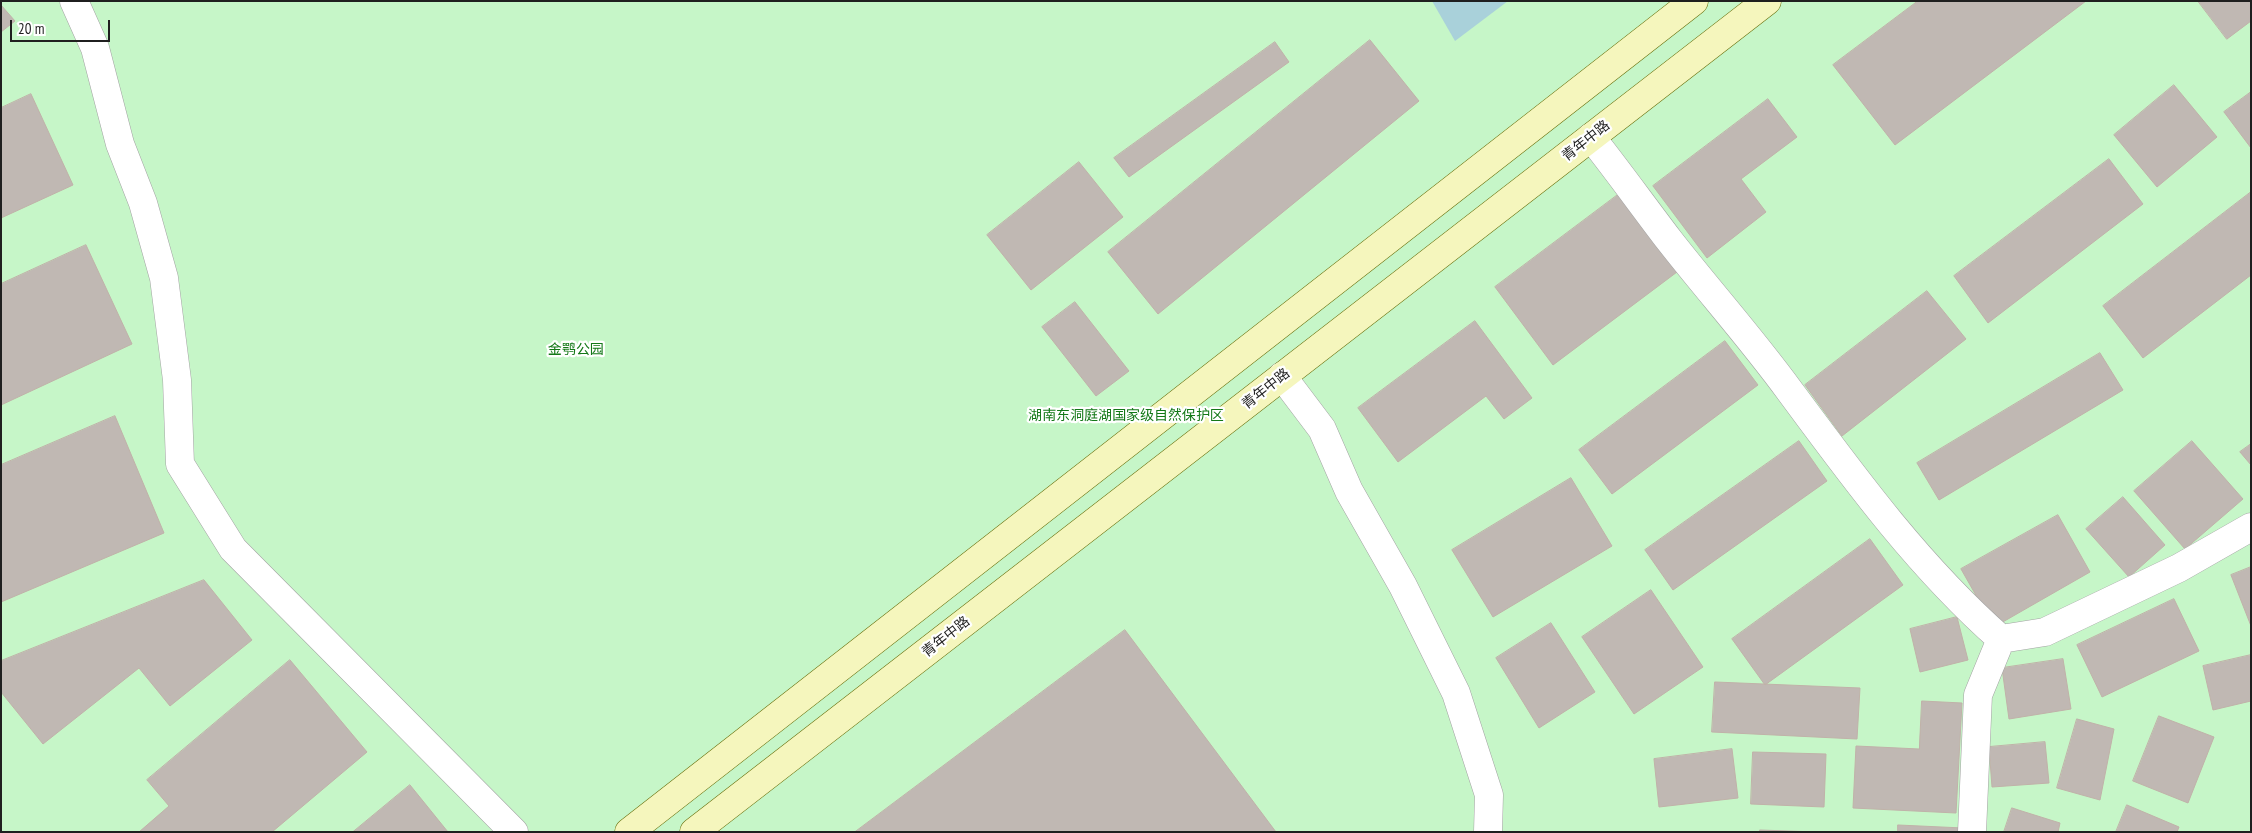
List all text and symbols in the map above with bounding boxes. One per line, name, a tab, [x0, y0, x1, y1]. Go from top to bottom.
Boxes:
scale bar	[12, 10, 112, 42]
text: 20 m	[18, 19, 44, 38]
street label: 青年中路	[1559, 117, 1613, 165]
park label: 金鹗公园	[548, 342, 604, 358]
street label: 青年中路	[1239, 365, 1293, 413]
park label: 湖南东洞庭湖国家级自然保护区	[1028, 408, 1224, 424]
street label: 青年中路	[919, 613, 973, 661]

